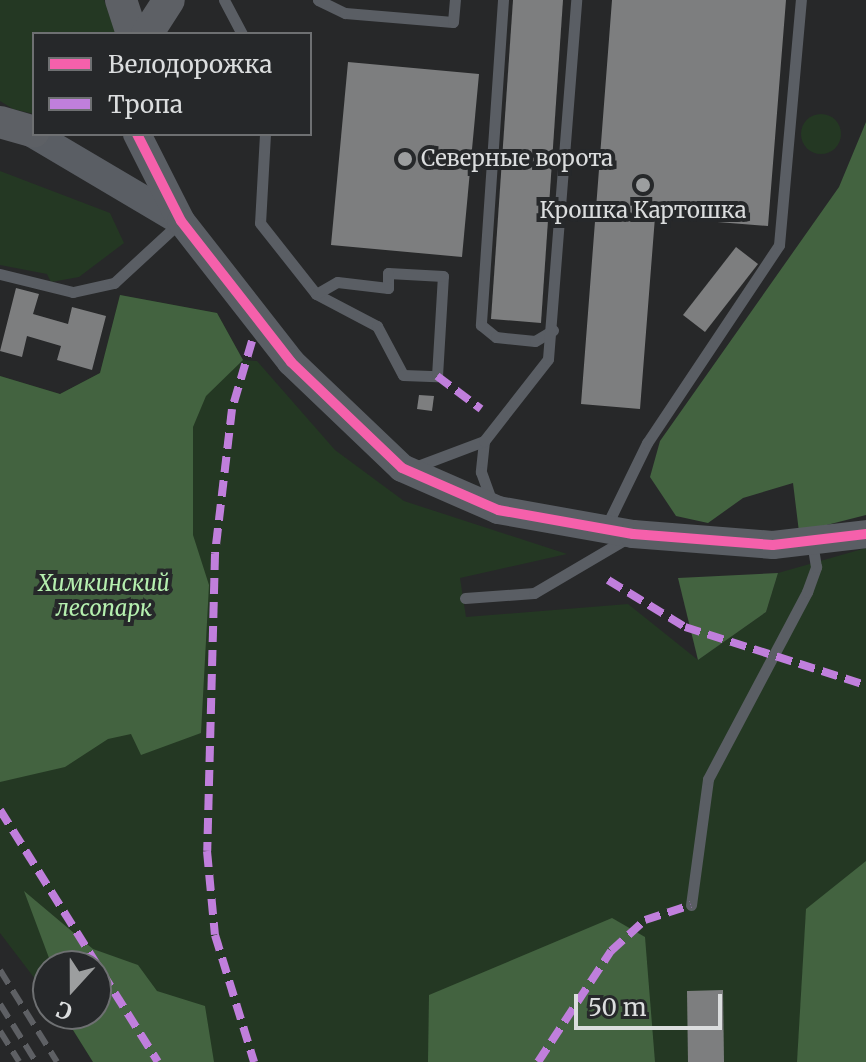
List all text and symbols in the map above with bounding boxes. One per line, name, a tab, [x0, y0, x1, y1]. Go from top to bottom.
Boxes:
legend	[32, 32, 312, 136]
text: Велодорожка	[108, 49, 272, 80]
text: Тропа	[108, 89, 183, 120]
place label: Северные ворота	[421, 146, 613, 172]
marker: Северные ворота	[396, 150, 414, 168]
marker: Крошка Картошка	[634, 176, 652, 194]
place label: Крошка Картошка	[539, 198, 747, 224]
park label: Химкинский лесопарк	[38, 570, 170, 622]
north arrow	[32, 950, 112, 1030]
scale bar	[578, 978, 726, 1028]
text: 50 m	[588, 992, 647, 1023]
text: С	[52, 995, 76, 1026]

